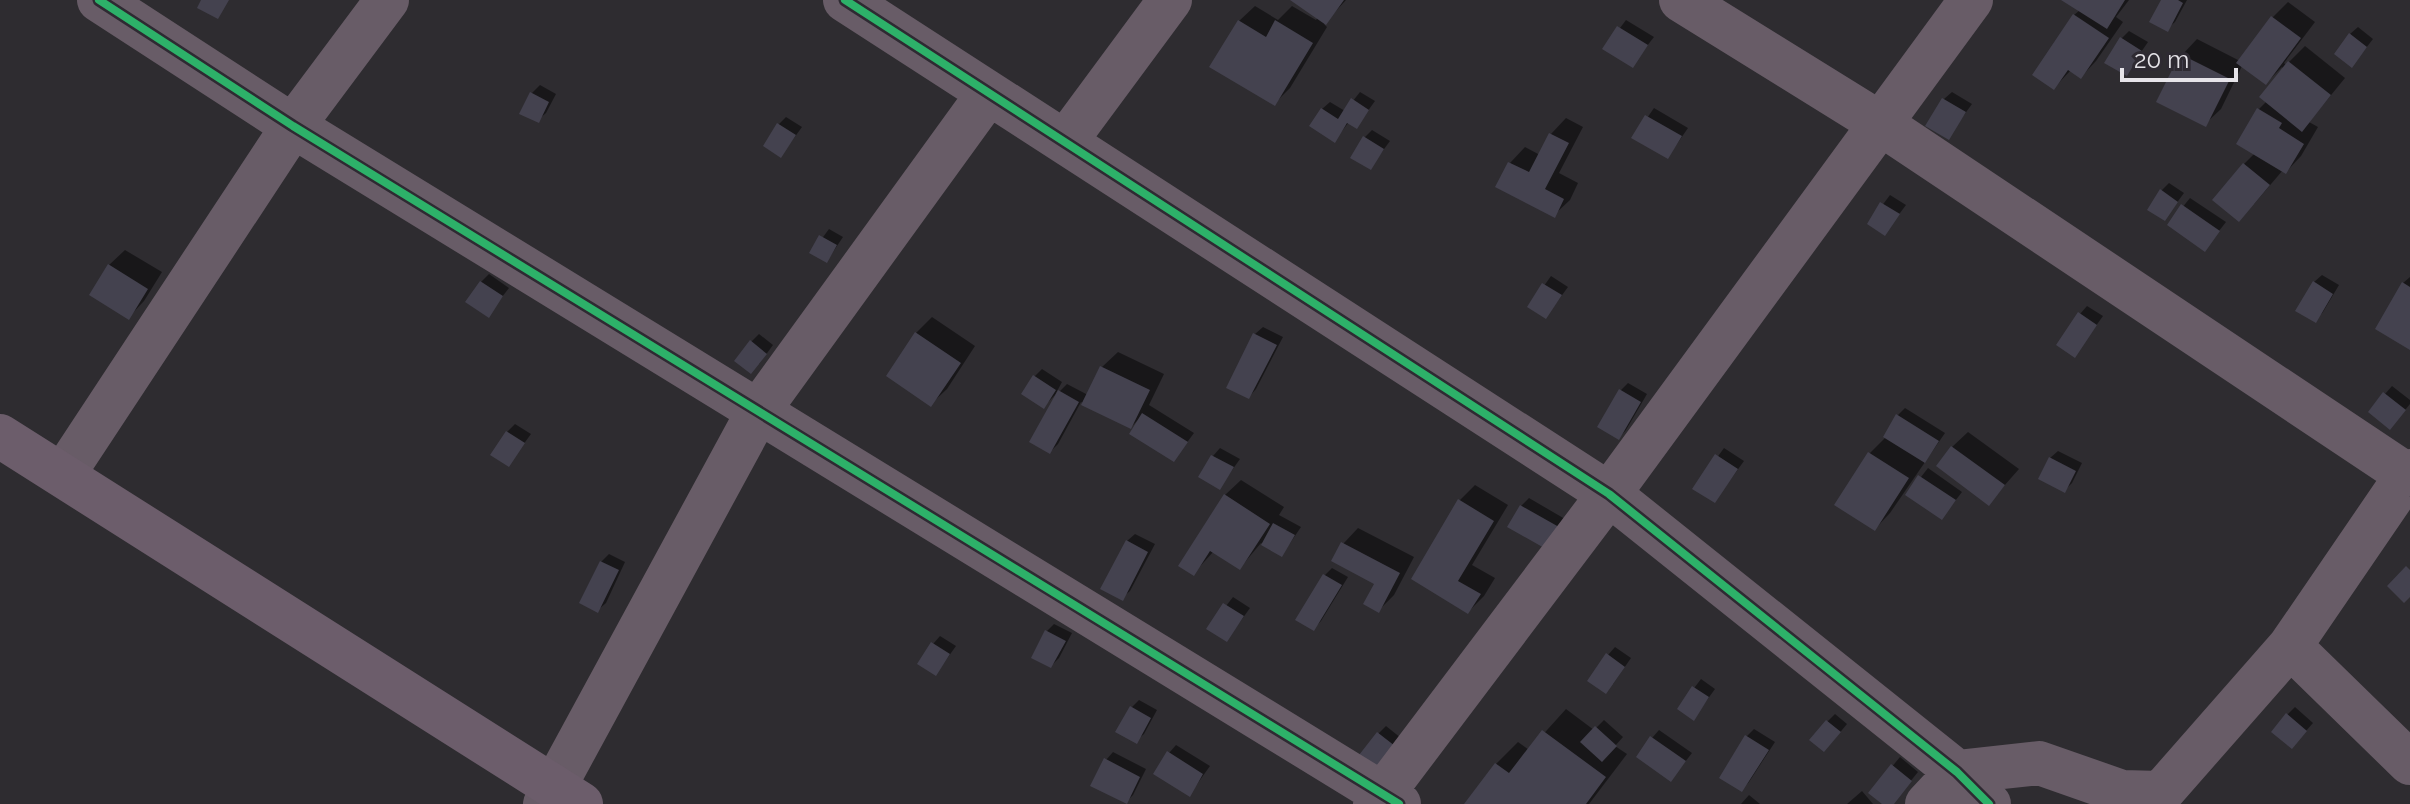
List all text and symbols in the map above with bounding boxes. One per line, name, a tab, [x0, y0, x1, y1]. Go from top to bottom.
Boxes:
scale bar	[2122, 32, 2236, 82]
text: 20 m	[2134, 45, 2189, 74]

